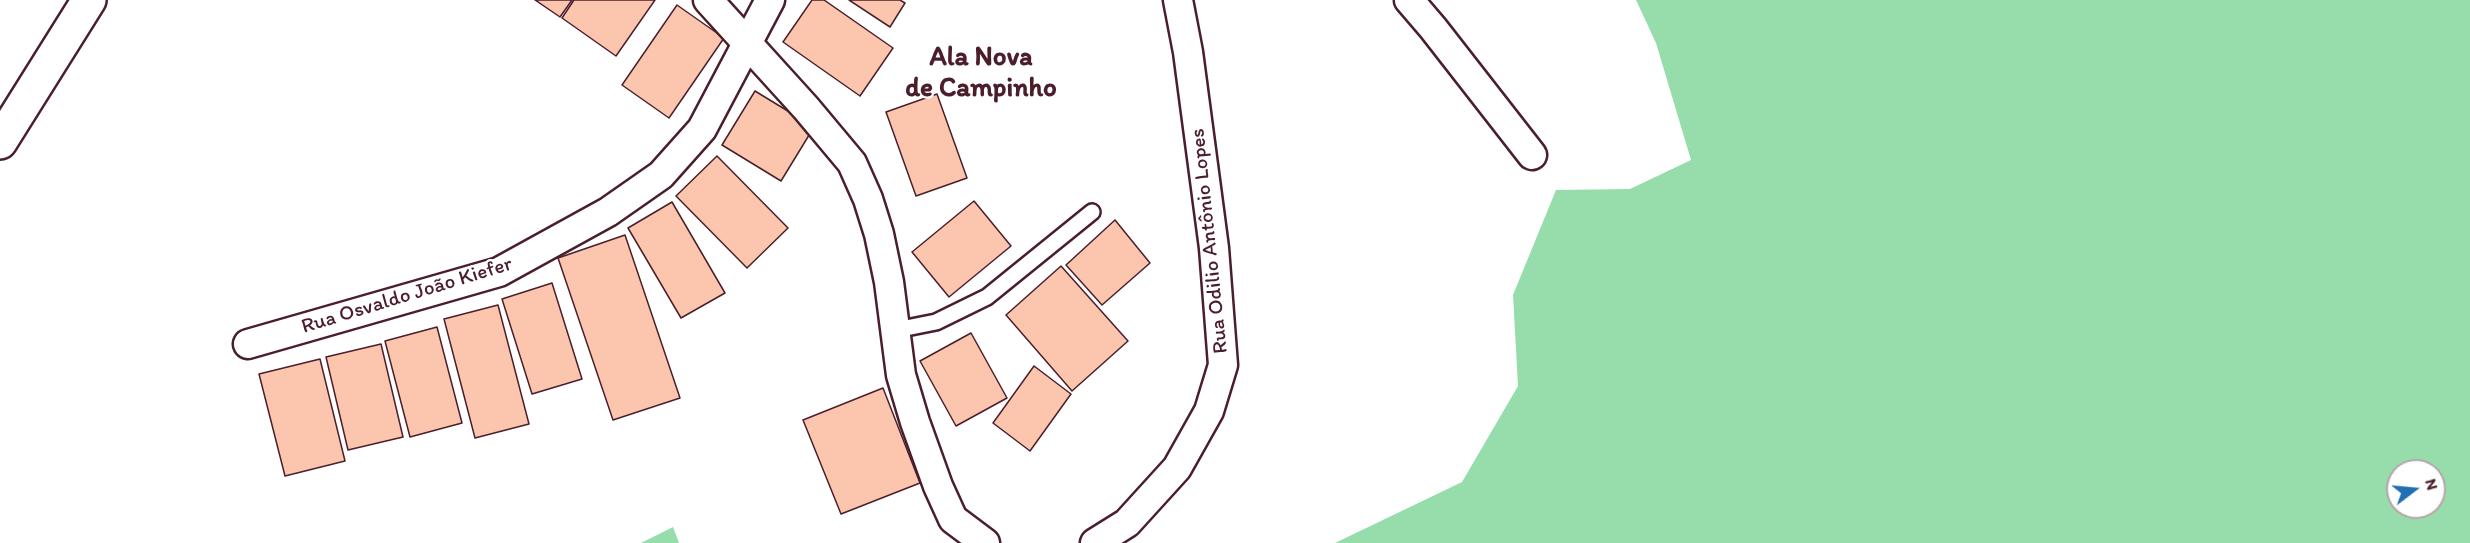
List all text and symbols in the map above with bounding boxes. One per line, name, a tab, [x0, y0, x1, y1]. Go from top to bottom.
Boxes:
district label: Ala Nova de Campinho	[905, 42, 1057, 105]
street label: Rua Odilio Antônio Lopes	[1186, 127, 1234, 355]
street label: Rua Osvaldo João Kiefer	[298, 252, 516, 340]
north arrow	[2386, 459, 2446, 519]
text: N	[2421, 477, 2442, 492]

